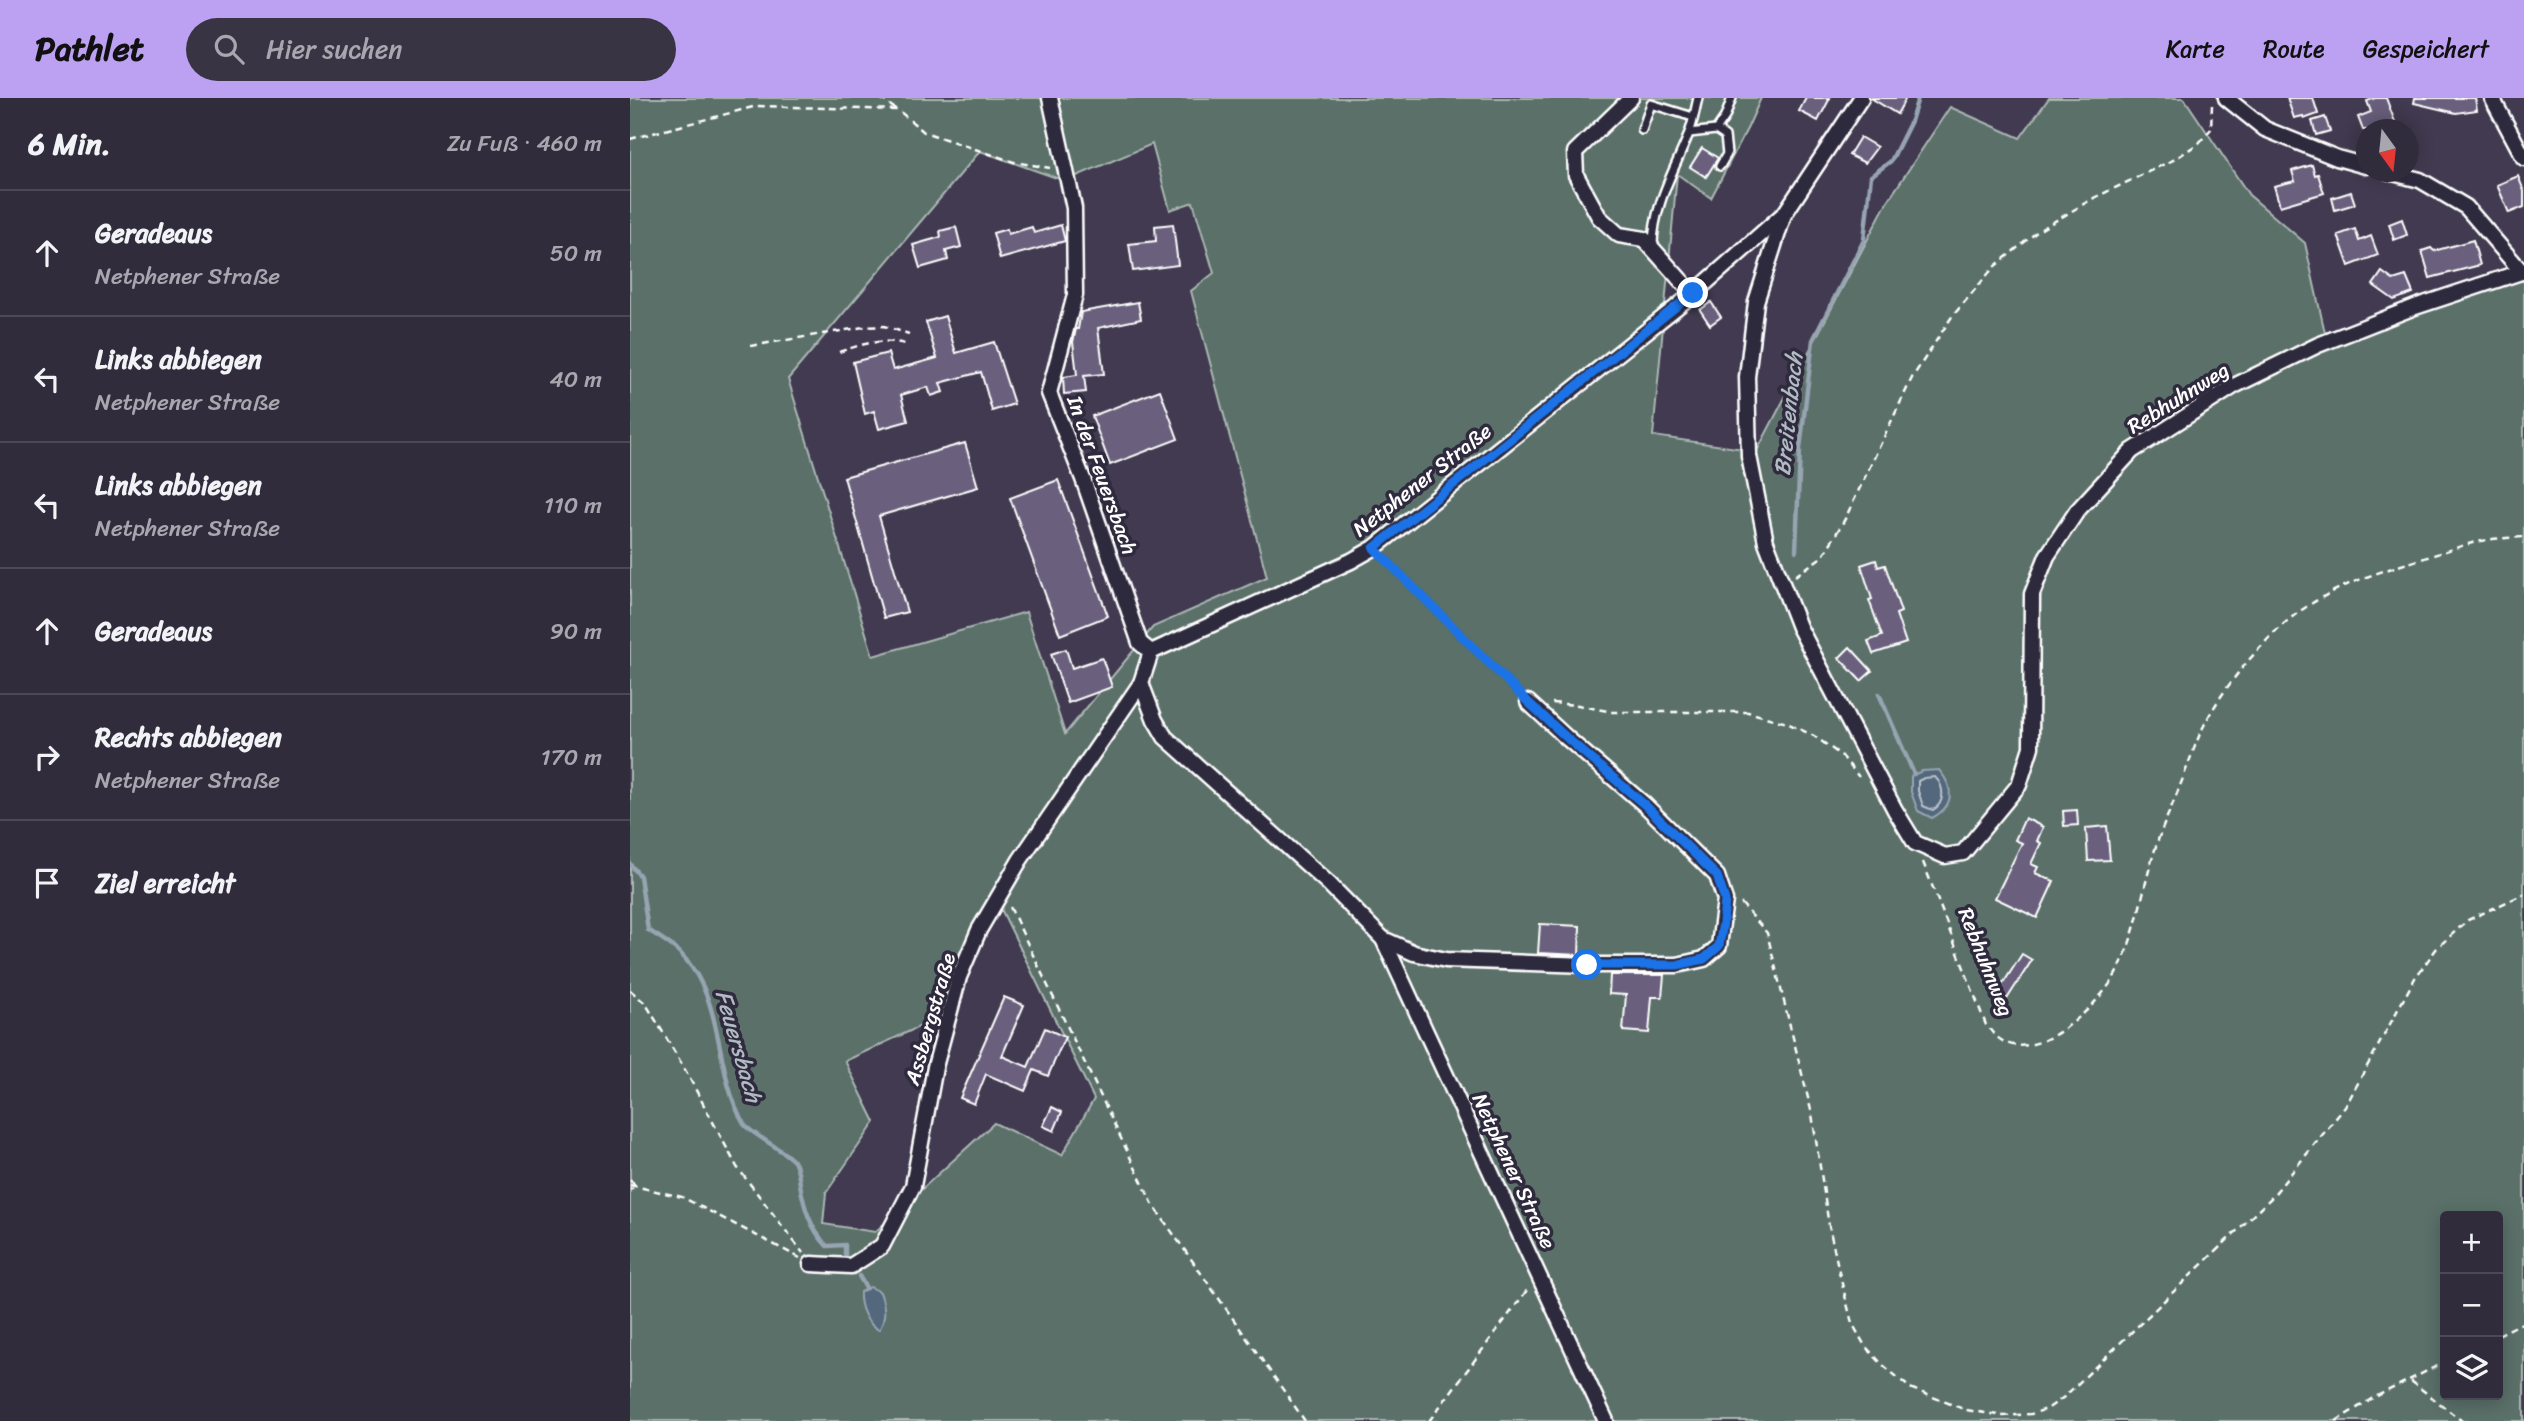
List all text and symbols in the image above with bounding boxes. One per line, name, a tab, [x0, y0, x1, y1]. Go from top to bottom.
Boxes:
search box	[186, 18, 676, 81]
text: Pathlet	[35, 20, 144, 78]
text: Hier suchen	[266, 26, 402, 72]
text: Karte	[2166, 28, 2225, 70]
text: Route	[2263, 28, 2325, 70]
text: Gespeichert	[2363, 28, 2489, 70]
icon: search	[210, 30, 248, 68]
text: 6 Min.	[28, 117, 111, 171]
north arrow	[2356, 119, 2419, 182]
text: Zu Fuß · 460 m	[447, 123, 602, 164]
text: Geradeaus	[95, 210, 212, 256]
text: 50 m	[550, 233, 602, 274]
icon: ahead	[28, 234, 66, 272]
text: Netphener Straße	[95, 256, 280, 297]
route end	[1677, 277, 1708, 308]
text: Links abbiegen	[95, 336, 262, 382]
water label: Breitenbach	[1762, 349, 1816, 478]
street label: Rebhuhnweg	[2119, 351, 2237, 445]
text: 40 m	[549, 359, 602, 400]
icon: left	[28, 360, 66, 398]
text: Netphener Straße	[95, 382, 280, 423]
street label: In der Feuersbach	[1055, 389, 1148, 560]
street label: Netphener Straße	[1344, 413, 1500, 547]
text: Links abbiegen	[95, 462, 262, 508]
text: 110 m	[544, 485, 602, 526]
icon: left	[28, 486, 66, 524]
text: Netphener Straße	[95, 508, 280, 549]
text: Geradeaus	[95, 608, 212, 654]
text: 90 m	[550, 611, 602, 652]
icon: ahead	[28, 612, 66, 650]
text: Rechts abbiegen	[95, 714, 282, 760]
text: 170 m	[541, 737, 602, 778]
icon: right	[28, 738, 66, 776]
text: Netphener Straße	[95, 760, 280, 801]
text: Ziel erreicht	[95, 860, 235, 906]
icon: arrive	[28, 864, 66, 902]
street label: Rebhuhnweg	[1947, 902, 2025, 1022]
street label: Assbergstraße	[893, 948, 967, 1091]
route start	[1571, 949, 1602, 980]
water label: Feuersbach	[703, 985, 775, 1109]
street label: Netphener Straße	[1461, 1086, 1567, 1256]
map controls	[2440, 1211, 2503, 1400]
button: +	[2440, 1211, 2503, 1274]
button: −	[2440, 1274, 2503, 1337]
button: layers	[2440, 1337, 2503, 1400]

